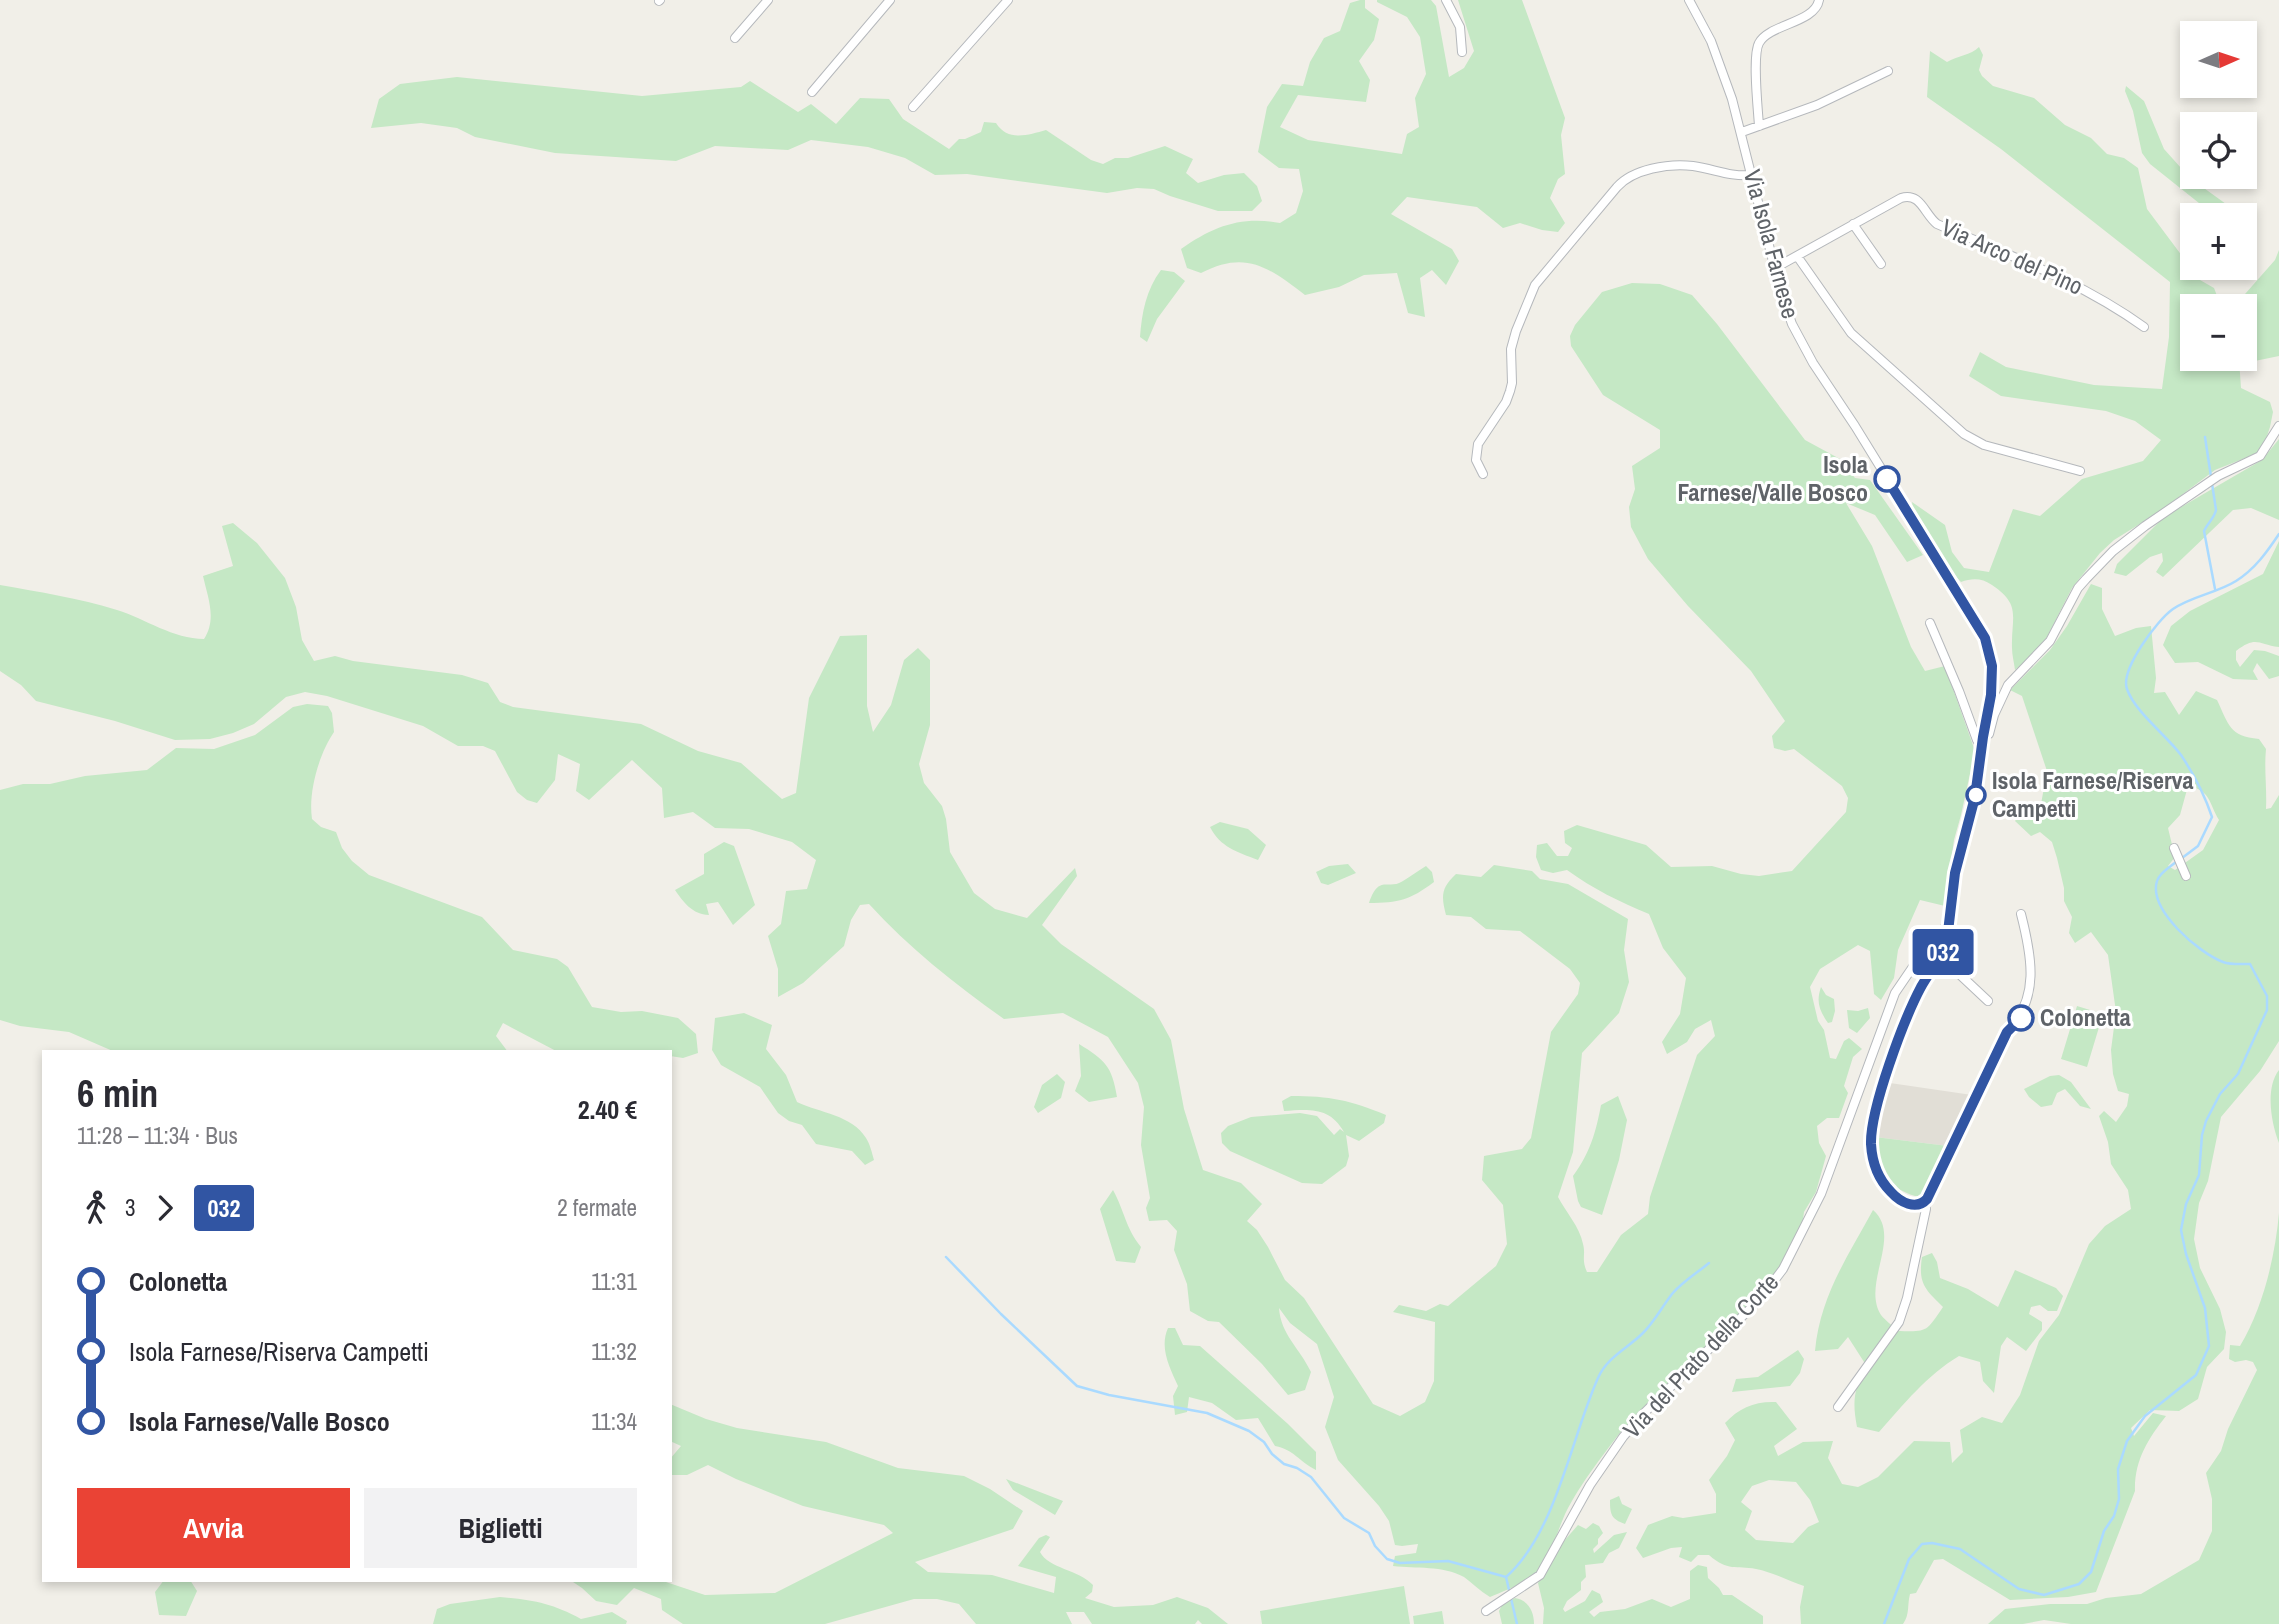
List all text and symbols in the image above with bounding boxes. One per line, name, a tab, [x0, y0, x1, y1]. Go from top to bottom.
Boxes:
north arrow	[2180, 21, 2258, 98]
map controls	[2180, 21, 2257, 371]
button: locate	[2180, 112, 2257, 189]
street label: Via Isola Farnese	[1737, 166, 1807, 322]
button: +	[2180, 203, 2257, 280]
street label: Via Arco del Pino	[1937, 211, 2088, 302]
button: −	[2180, 294, 2257, 371]
place label: Isola Farnese/Valle Bosco	[1678, 448, 1868, 508]
marker: Isola Farnese/Valle Bosco	[1874, 466, 1900, 492]
place label: Isola Farnese/Riserva Campetti	[1992, 764, 2193, 824]
marker: Isola Farnese/Riserva Campetti	[1966, 785, 1986, 805]
line badge: 032	[1903, 929, 1983, 975]
text: 032	[1927, 936, 1959, 968]
place label: Colonetta	[2040, 1001, 2131, 1033]
marker: Colonetta	[2008, 1005, 2034, 1031]
text: 6 min	[77, 1068, 158, 1119]
text: 2.40 €	[578, 1092, 637, 1127]
text: 11:28 – 11:34 · Bus	[77, 1120, 238, 1151]
icon: walk	[77, 1189, 115, 1227]
icon: forward	[146, 1189, 184, 1227]
text: 3	[125, 1192, 136, 1223]
text: 032	[208, 1192, 240, 1224]
text: 2 fermate	[557, 1192, 637, 1223]
text: Colonetta	[129, 1264, 227, 1299]
text: 11:31	[591, 1266, 637, 1297]
street label: Via del Prato della Corte	[1616, 1266, 1785, 1445]
text: Isola Farnese/Riserva Campetti	[129, 1334, 429, 1369]
text: 11:32	[591, 1336, 637, 1367]
text: Isola Farnese/Valle Bosco	[129, 1404, 390, 1439]
text: 11:34	[591, 1406, 637, 1437]
button: Avvia	[77, 1488, 350, 1568]
button: Biglietti	[364, 1488, 637, 1568]

